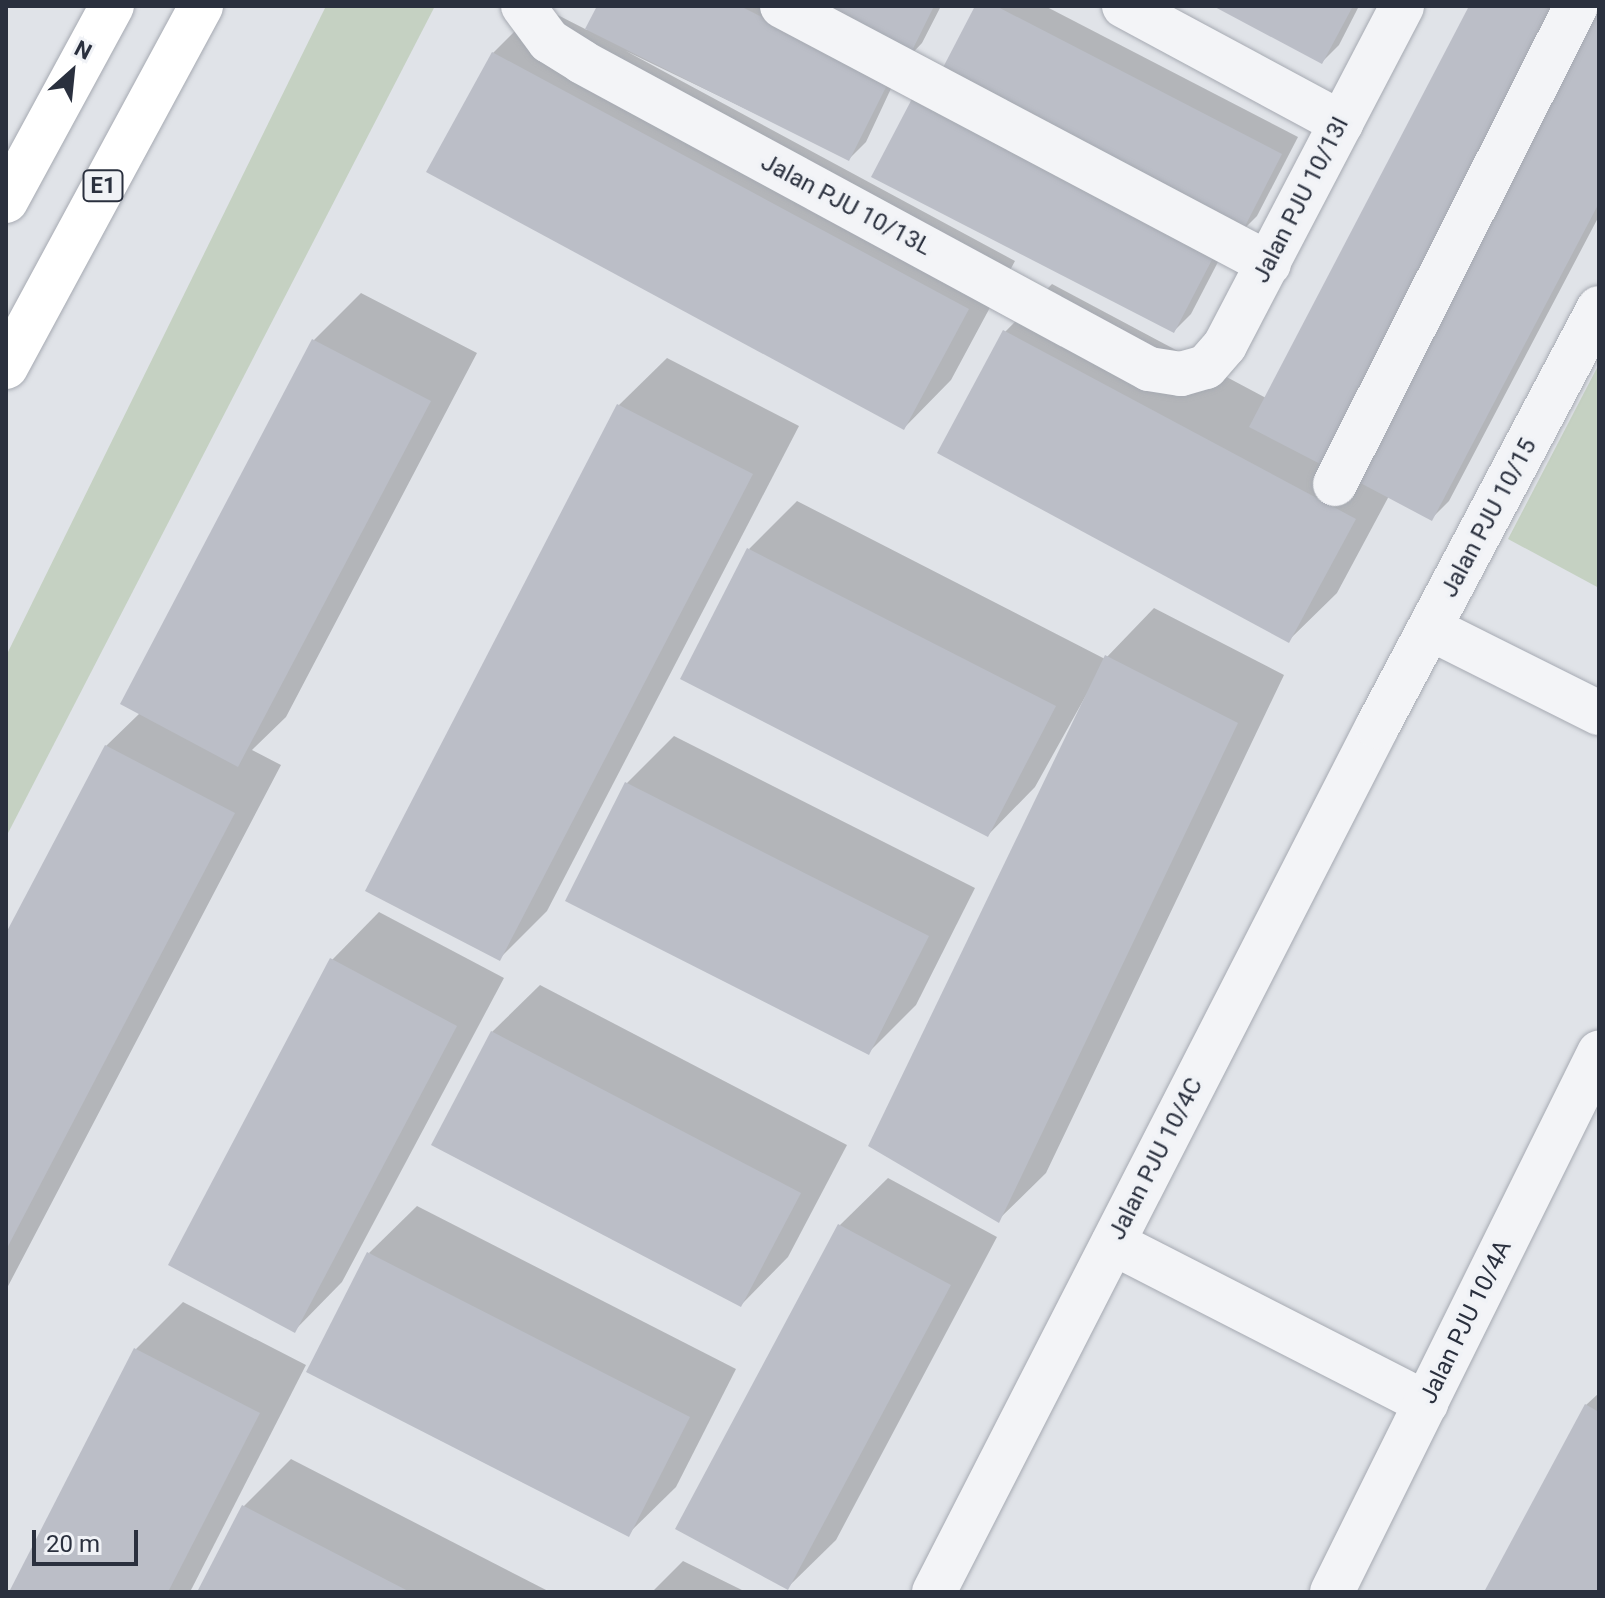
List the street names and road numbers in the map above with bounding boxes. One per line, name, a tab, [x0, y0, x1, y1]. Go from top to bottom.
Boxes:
street label: Jalan PJU 10/13I	[1247, 112, 1355, 288]
street label: Jalan PJU 10/13L	[756, 148, 936, 262]
road number: E1	[81, 168, 125, 204]
street label: Jalan PJU 10/15	[1435, 434, 1543, 602]
street label: Jalan PJU 10/4C	[1103, 1073, 1209, 1245]
street label: Jalan PJU 10/4A	[1414, 1236, 1518, 1408]

